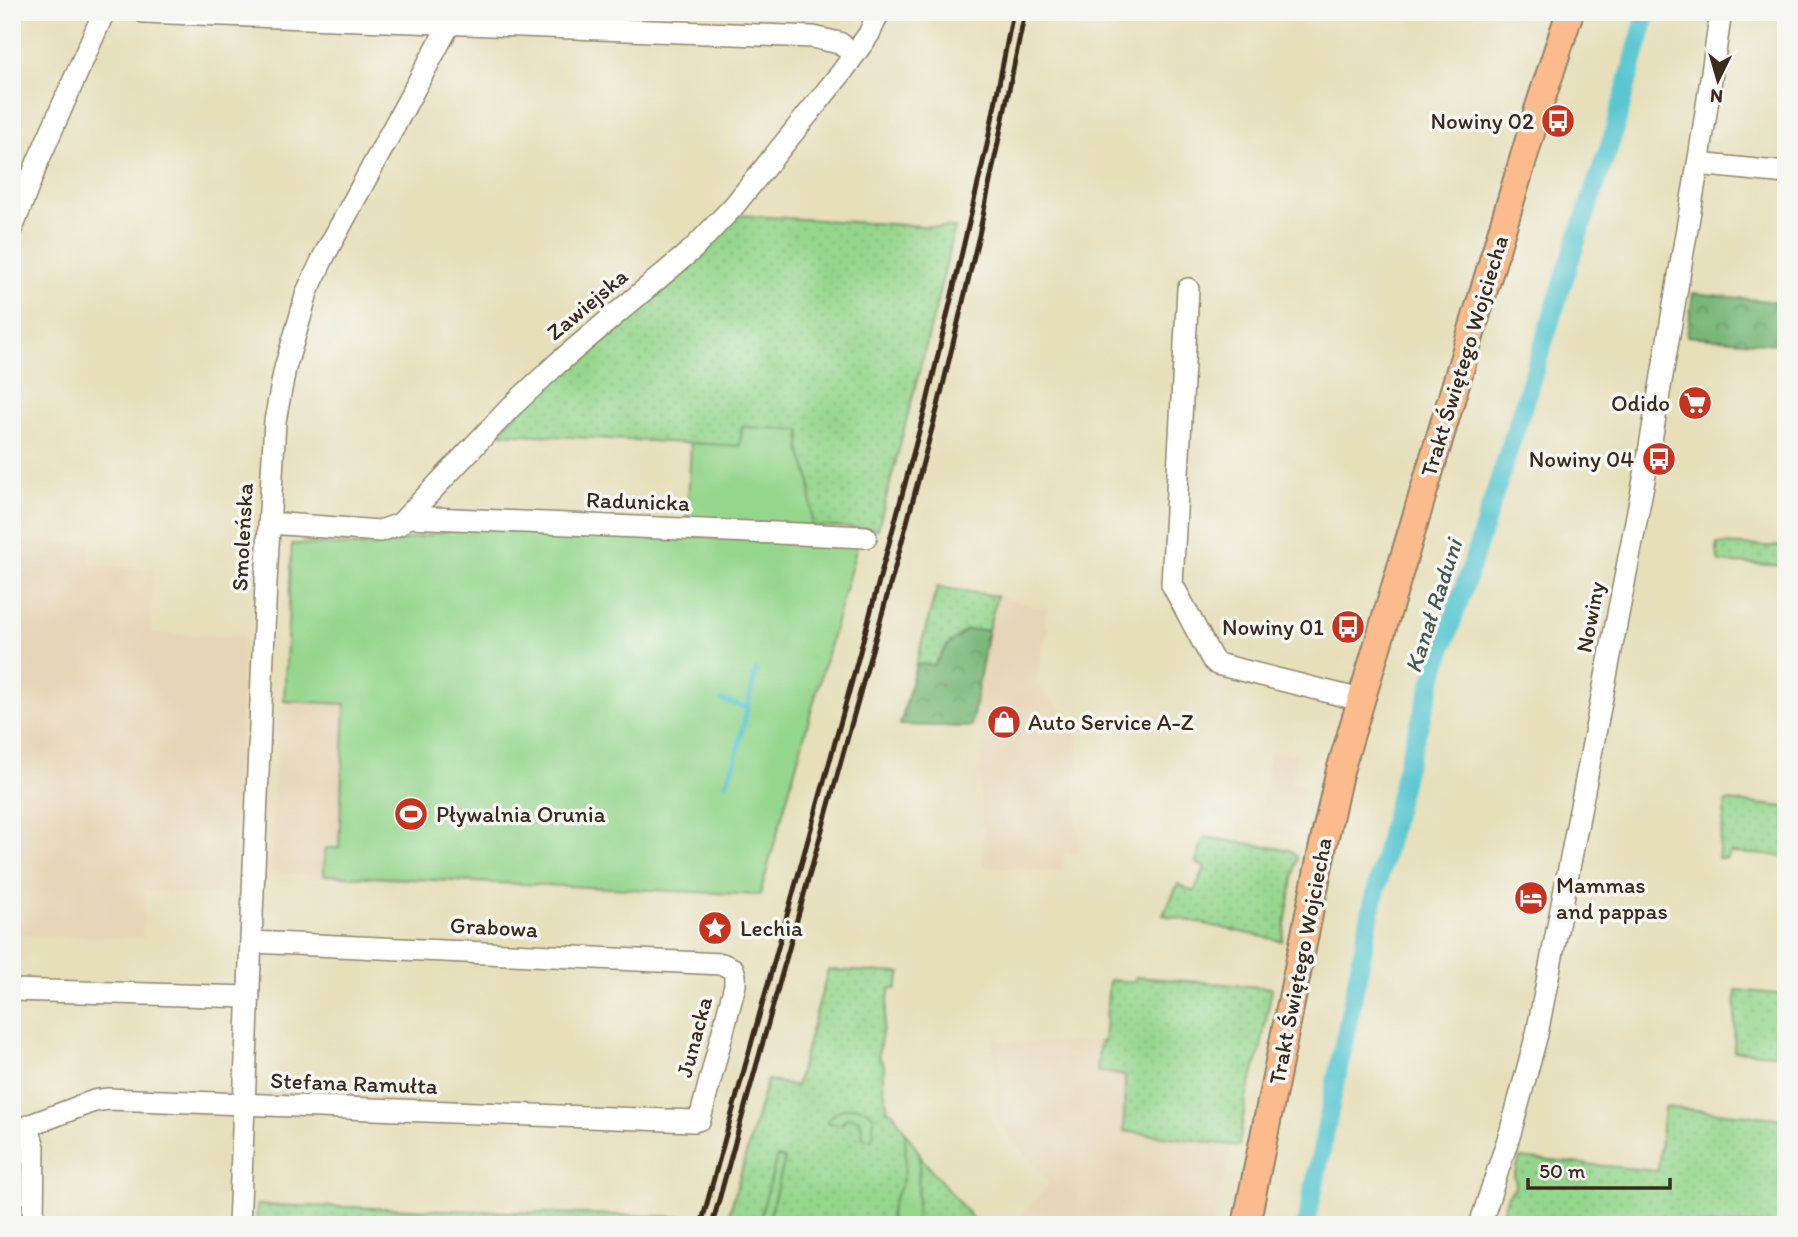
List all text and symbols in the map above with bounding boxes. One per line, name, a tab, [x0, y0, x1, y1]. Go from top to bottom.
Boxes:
north arrow	[1682, 46, 1752, 116]
text: N	[1709, 84, 1724, 108]
bus stop icon: Nowiny 02	[1539, 102, 1577, 140]
place label: Nowiny 02	[1431, 107, 1534, 135]
street label: Trakt Świętego Wojciecha	[1414, 232, 1514, 480]
street label: Zawiejska	[541, 262, 633, 346]
supermarket icon: Odido	[1676, 384, 1714, 422]
place label: Odido	[1611, 389, 1670, 417]
bus stop icon: Nowiny 04	[1640, 440, 1678, 478]
place label: Nowiny 04	[1529, 445, 1634, 473]
street label: Smoleńska	[225, 482, 259, 592]
street label: Radunicka	[586, 485, 690, 517]
water label: Kanał Raduni	[1398, 533, 1469, 676]
street label: Nowiny	[1569, 579, 1611, 655]
bus stop icon: Nowiny 01	[1329, 608, 1367, 646]
place label: Nowiny 01	[1222, 613, 1324, 641]
shop icon: Auto Service A-Z	[985, 703, 1023, 741]
place label: Auto Service A-Z	[1028, 708, 1194, 736]
sports icon: Pływalnia Orunia	[392, 795, 430, 833]
place label: Pływalnia Orunia	[436, 800, 606, 828]
street label: Trakt Świętego Wojciecha	[1262, 835, 1338, 1087]
place label: Mammas and pappas	[1556, 871, 1668, 925]
hotel icon: Mammas and pappas	[1512, 879, 1550, 917]
place icon: Lechia	[696, 909, 734, 947]
street label: Grabowa	[449, 911, 539, 943]
place label: Lechia	[740, 914, 803, 942]
street label: Junacka	[670, 994, 718, 1080]
street label: Stefana Ramułta	[270, 1066, 438, 1100]
scale bar	[1528, 1146, 1670, 1190]
text: 50 m	[1539, 1158, 1586, 1183]

